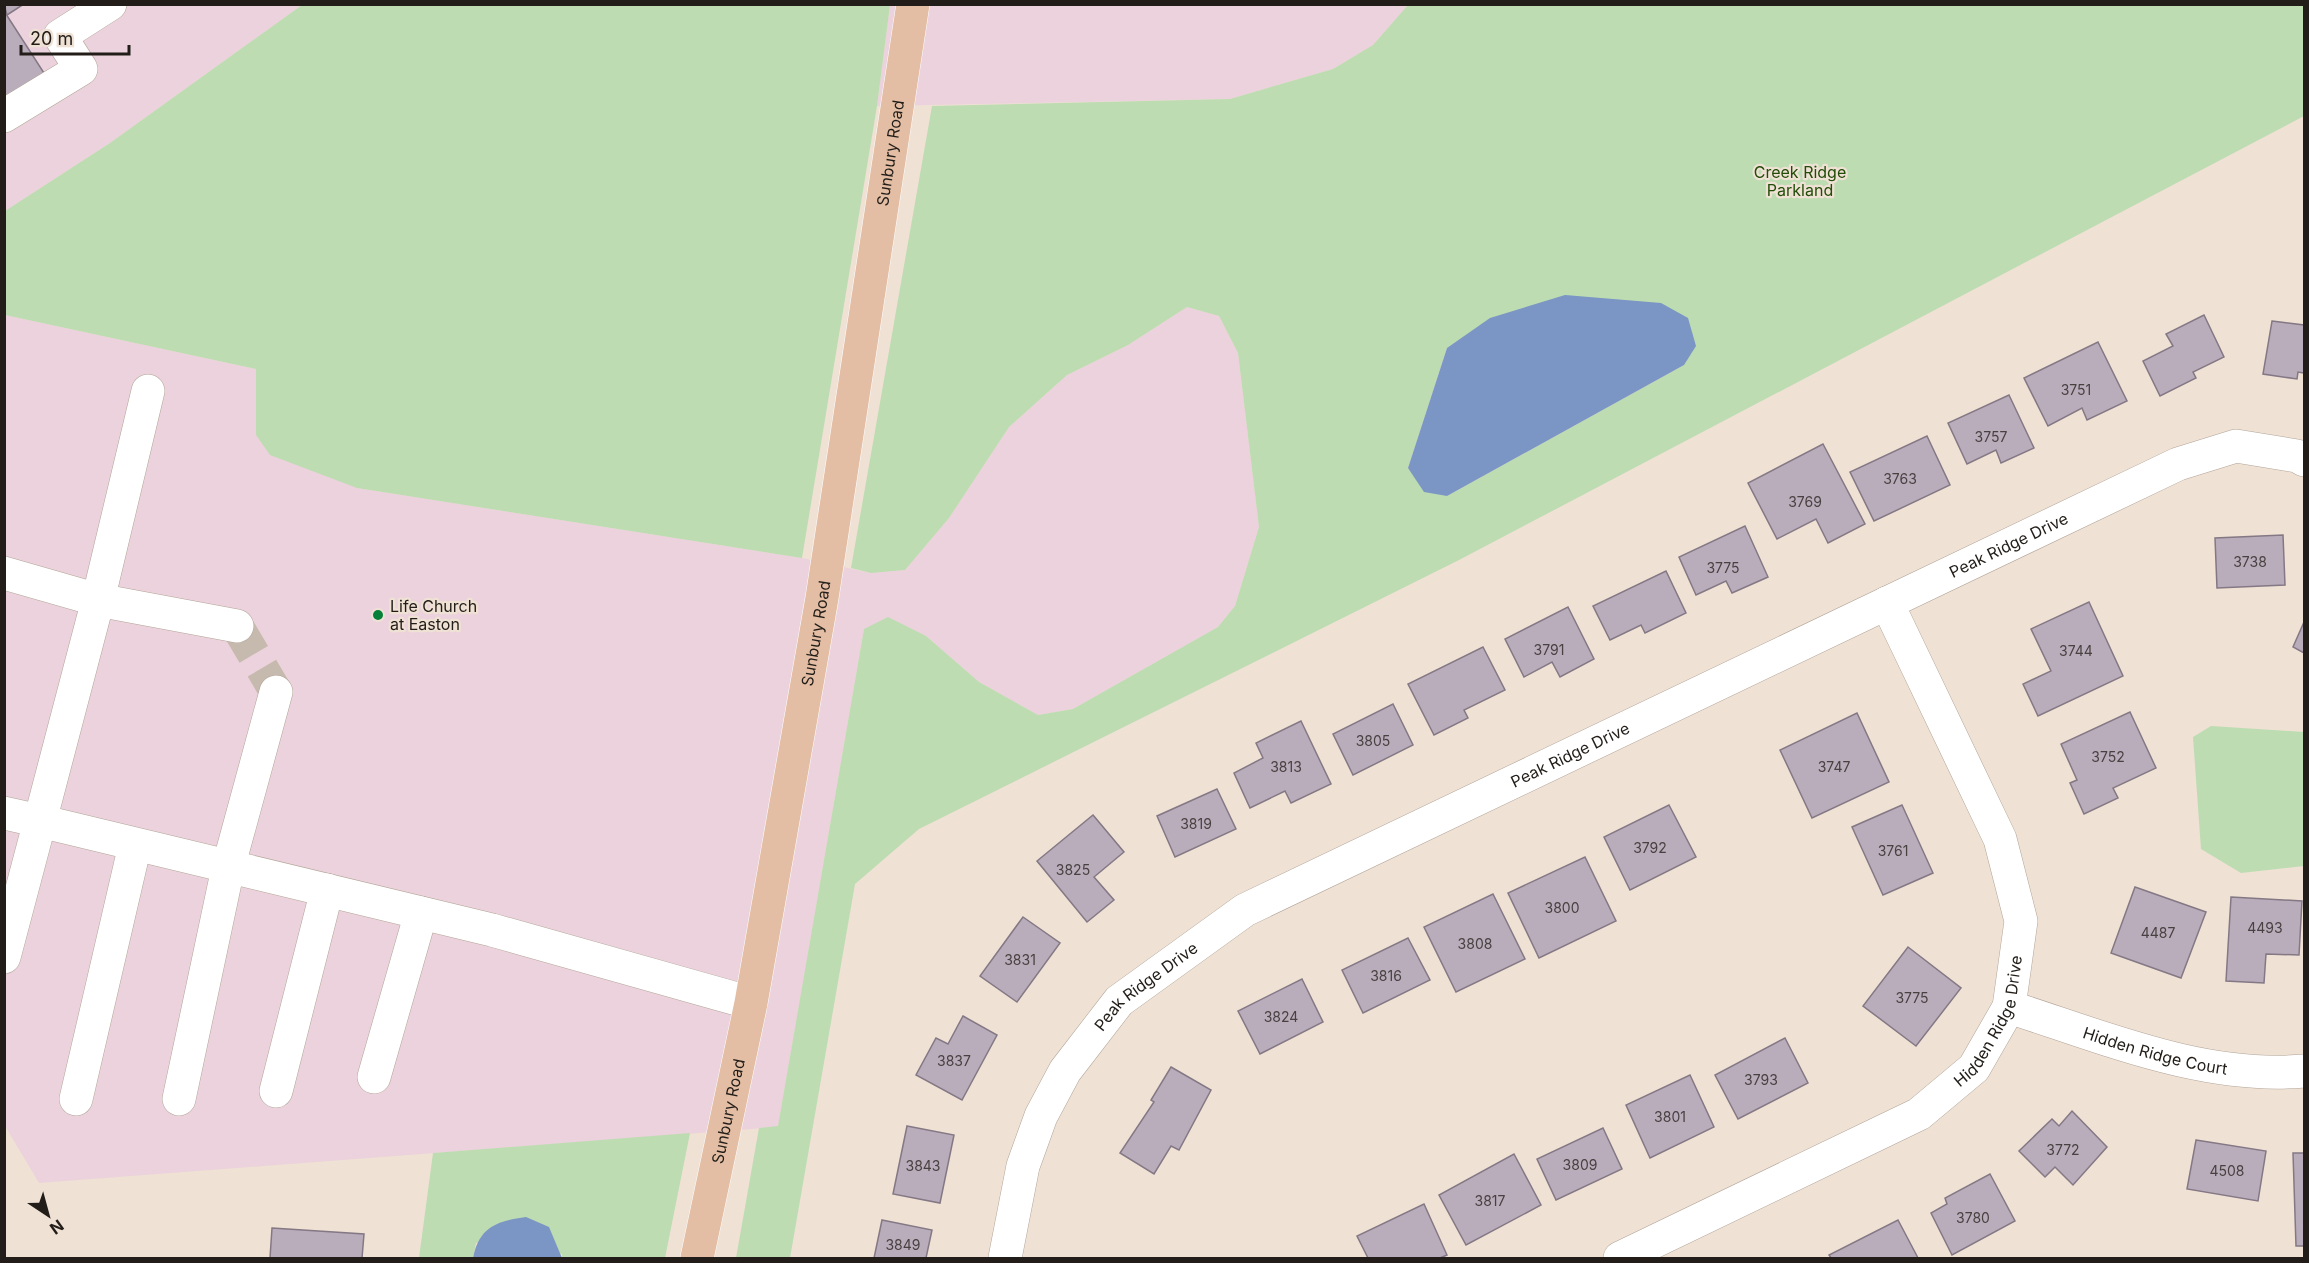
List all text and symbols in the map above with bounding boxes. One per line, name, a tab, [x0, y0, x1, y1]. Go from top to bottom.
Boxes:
scale bar	[21, 18, 129, 56]
text: 20 m	[30, 28, 73, 49]
street label: Sunbury Road	[872, 99, 908, 207]
park label: Creek Ridge Parkland	[1754, 162, 1846, 200]
house number: 3751	[2061, 381, 2091, 398]
house number: 3757	[1975, 428, 2008, 445]
house number: 3763	[1883, 470, 1917, 487]
house number: 3769	[1788, 493, 1822, 510]
street label: Peak Ridge Drive	[1946, 508, 2071, 582]
house number: 3738	[2233, 553, 2267, 570]
house number: 3775	[1706, 559, 1740, 576]
street label: Sunbury Road	[797, 579, 835, 688]
place label: Life Church at Easton	[390, 596, 477, 634]
marker: Life Church at Easton	[371, 608, 385, 622]
house number: 3791	[1534, 641, 1564, 658]
house number: 3744	[2059, 642, 2093, 659]
street label: Peak Ridge Drive	[1507, 718, 1633, 792]
house number: 3805	[1356, 732, 1390, 749]
house number: 3752	[2091, 748, 2125, 765]
house number: 3813	[1270, 758, 1302, 775]
house number: 3747	[1818, 758, 1850, 775]
house number: 3819	[1180, 815, 1212, 832]
house number: 3792	[1633, 839, 1667, 856]
house number: 3761	[1878, 842, 1908, 859]
house number: 3825	[1056, 861, 1090, 878]
house number: 3800	[1545, 899, 1579, 916]
house number: 4493	[2247, 919, 2283, 936]
house number: 4487	[2141, 924, 2175, 941]
house number: 3808	[1458, 935, 1492, 952]
street label: Peak Ridge Drive	[1090, 938, 1201, 1035]
house number: 3831	[1004, 951, 1036, 968]
street label: Hidden Ridge Drive	[1950, 954, 2026, 1091]
house number: 3816	[1370, 967, 1402, 984]
house number: 3775	[1895, 989, 1929, 1006]
house number: 3824	[1264, 1008, 1298, 1025]
street label: Hidden Ridge Court	[2081, 1022, 2229, 1079]
house number: 3837	[937, 1052, 971, 1069]
street label: Sunbury Road	[707, 1057, 749, 1166]
house number: 3793	[1744, 1071, 1778, 1088]
house number: 3801	[1654, 1108, 1686, 1125]
house number: 3772	[2046, 1141, 2080, 1158]
house number: 3809	[1563, 1156, 1597, 1173]
house number: 3843	[906, 1157, 941, 1174]
house number: 4508	[2209, 1162, 2245, 1179]
north arrow	[18, 1185, 78, 1245]
house number: 3817	[1475, 1192, 1506, 1209]
house number: 3780	[1956, 1209, 1990, 1226]
text: N	[46, 1215, 68, 1239]
house number: 3849	[885, 1236, 921, 1253]

